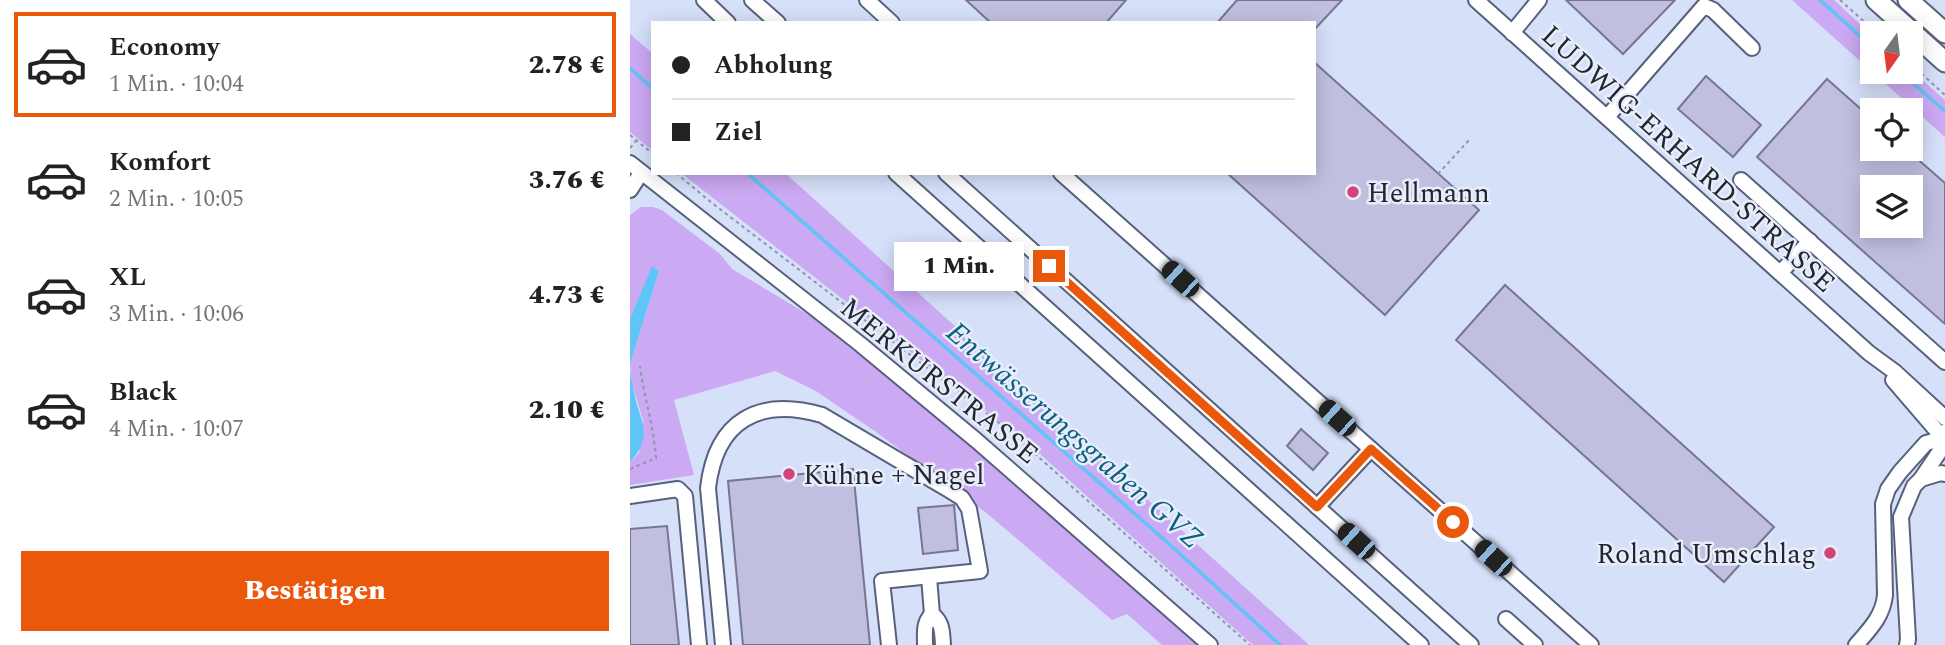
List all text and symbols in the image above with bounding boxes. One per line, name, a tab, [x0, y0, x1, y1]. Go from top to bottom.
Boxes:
street label: LUDWIG-ERHARD-STRASSE	[1531, 15, 1845, 303]
north arrow	[1860, 21, 1923, 84]
map controls	[1860, 21, 1923, 238]
text: Economy	[109, 27, 219, 67]
icon: car	[25, 33, 88, 96]
text: 2.78 €	[529, 45, 605, 85]
text: Abholung	[714, 45, 833, 85]
text: 1 Min. · 10:04	[109, 67, 244, 102]
button: locate	[1860, 98, 1923, 161]
text: Ziel	[714, 112, 762, 152]
text: Komfort	[109, 142, 211, 182]
icon: car	[25, 148, 88, 211]
text: 3.76 €	[529, 160, 605, 200]
place label: Hellmann	[1367, 172, 1490, 215]
button: layers	[1860, 175, 1923, 238]
text: 2 Min. · 10:05	[109, 182, 244, 217]
marker: Hellmann	[1345, 184, 1361, 200]
callout: 1 Min.	[895, 242, 1024, 290]
text: 1 Min.	[923, 249, 995, 284]
route end	[1033, 250, 1065, 282]
text: XL	[109, 257, 146, 297]
car	[1158, 257, 1203, 301]
icon: car	[25, 263, 88, 326]
text: 4.73 €	[529, 275, 605, 315]
street label: MERKURSTRASSE	[830, 287, 1048, 475]
text: 3 Min. · 10:06	[109, 297, 244, 332]
water label: Entwässerungsgraben GVZ	[935, 311, 1213, 561]
text: Black	[109, 372, 177, 412]
icon: car	[25, 378, 88, 441]
text: 2.10 €	[529, 390, 605, 430]
car	[1315, 396, 1360, 440]
text: 4 Min. · 10:07	[109, 412, 244, 447]
place label: Kühne + Nagel	[803, 454, 985, 497]
marker: Kühne + Nagel	[781, 466, 797, 482]
route start	[1437, 506, 1469, 538]
car	[1334, 519, 1379, 563]
place label: Roland Umschlag	[1596, 533, 1816, 576]
car	[1471, 536, 1516, 580]
marker: Roland Umschlag	[1822, 545, 1838, 561]
button: Bestätigen	[21, 551, 609, 631]

